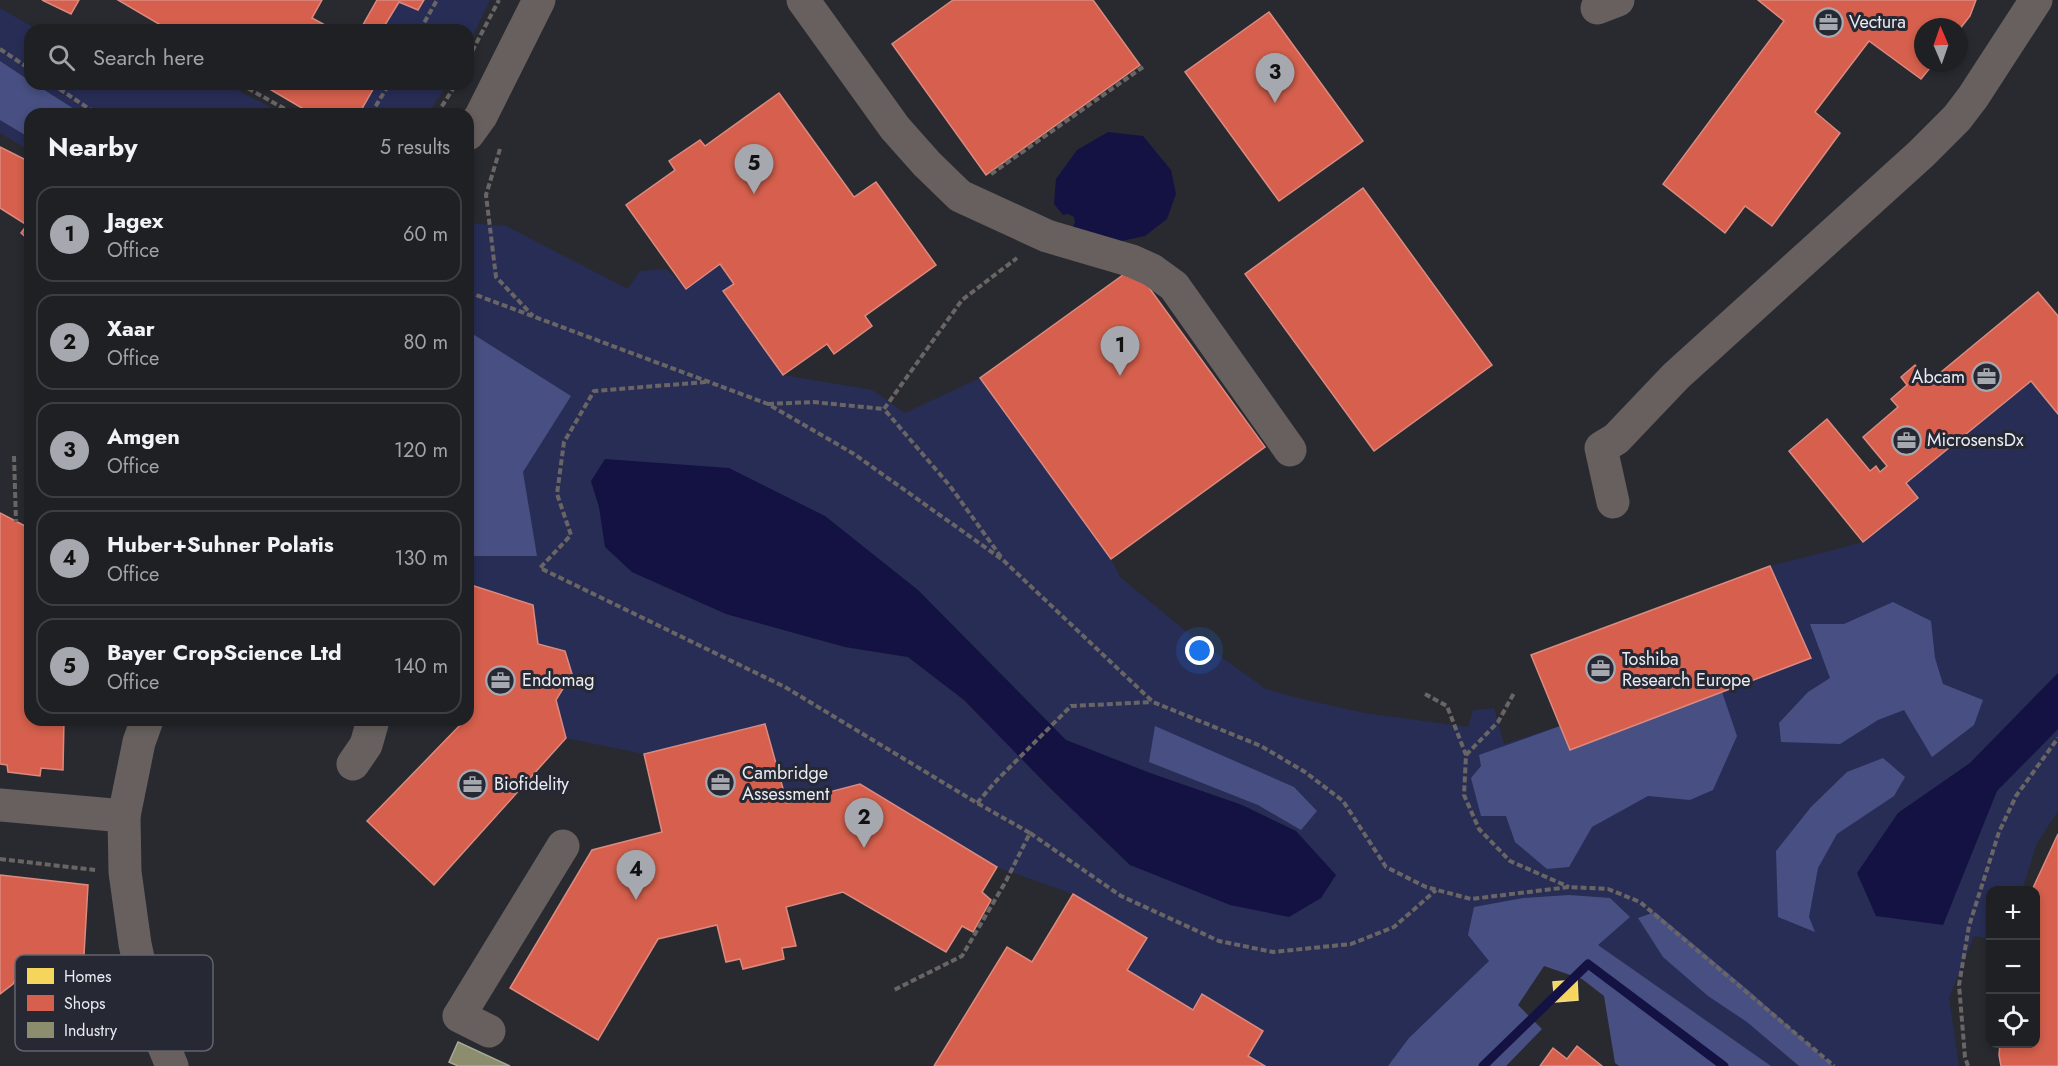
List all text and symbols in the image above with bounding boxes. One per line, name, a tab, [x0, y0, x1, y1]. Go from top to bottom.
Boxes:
office icon: Vectura	[1812, 6, 1844, 38]
place label: Vectura	[1849, 9, 1906, 35]
north arrow	[1914, 18, 1968, 72]
search box	[24, 24, 474, 90]
icon: search	[45, 41, 78, 74]
text: Search here	[93, 41, 204, 73]
pin: 3	[1256, 54, 1294, 103]
text: Nearby	[48, 128, 137, 166]
text: 5 results	[380, 133, 450, 162]
pin: 5	[734, 144, 774, 194]
text: Jagex	[107, 204, 164, 236]
text: 1	[64, 220, 75, 249]
text: 60 m	[403, 220, 448, 249]
text: Office	[107, 236, 159, 265]
text: Xaar	[107, 312, 155, 344]
pin: 1	[1100, 326, 1140, 376]
text: 2	[63, 328, 76, 357]
text: 80 m	[403, 328, 448, 357]
text: Office	[107, 344, 159, 373]
office icon: Abcam	[1970, 361, 2002, 393]
place label: Abcam	[1912, 364, 1965, 390]
text: Amgen	[107, 420, 180, 452]
office icon: MicrosensDx	[1890, 424, 1922, 456]
place label: MicrosensDx	[1927, 427, 2024, 453]
text: 3	[63, 436, 76, 465]
text: 120 m	[394, 436, 448, 465]
text: Office	[107, 452, 159, 481]
text: Huber+Suhner Polatis	[107, 528, 334, 560]
text: 4	[63, 544, 76, 573]
text: 130 m	[394, 544, 448, 573]
text: Office	[107, 560, 159, 589]
text: Bayer CropScience Ltd	[107, 636, 342, 668]
your location	[1185, 636, 1214, 665]
place label: Toshiba Research Europe	[1622, 646, 1751, 693]
text: 5	[63, 652, 76, 681]
text: 140 m	[394, 652, 448, 681]
office icon: Toshiba Research Europe	[1585, 653, 1617, 685]
office icon: Endomag	[485, 664, 517, 696]
place label: Endomag	[522, 667, 594, 693]
text: Office	[107, 668, 159, 697]
place label: Cambridge Assessment	[742, 760, 830, 807]
office icon: Cambridge Assessment	[705, 767, 737, 799]
office icon: Biofidelity	[457, 768, 489, 800]
place label: Biofidelity	[494, 771, 569, 797]
pin: 2	[844, 798, 884, 848]
pin: 4	[616, 850, 656, 900]
map controls	[1986, 886, 2040, 1048]
button: +	[1986, 886, 2040, 940]
button: −	[1986, 940, 2040, 994]
legend	[15, 955, 213, 1051]
text: Homes	[64, 965, 111, 988]
text: Shops	[64, 992, 105, 1015]
button: locate	[1986, 994, 2040, 1048]
text: Industry	[64, 1019, 118, 1042]

